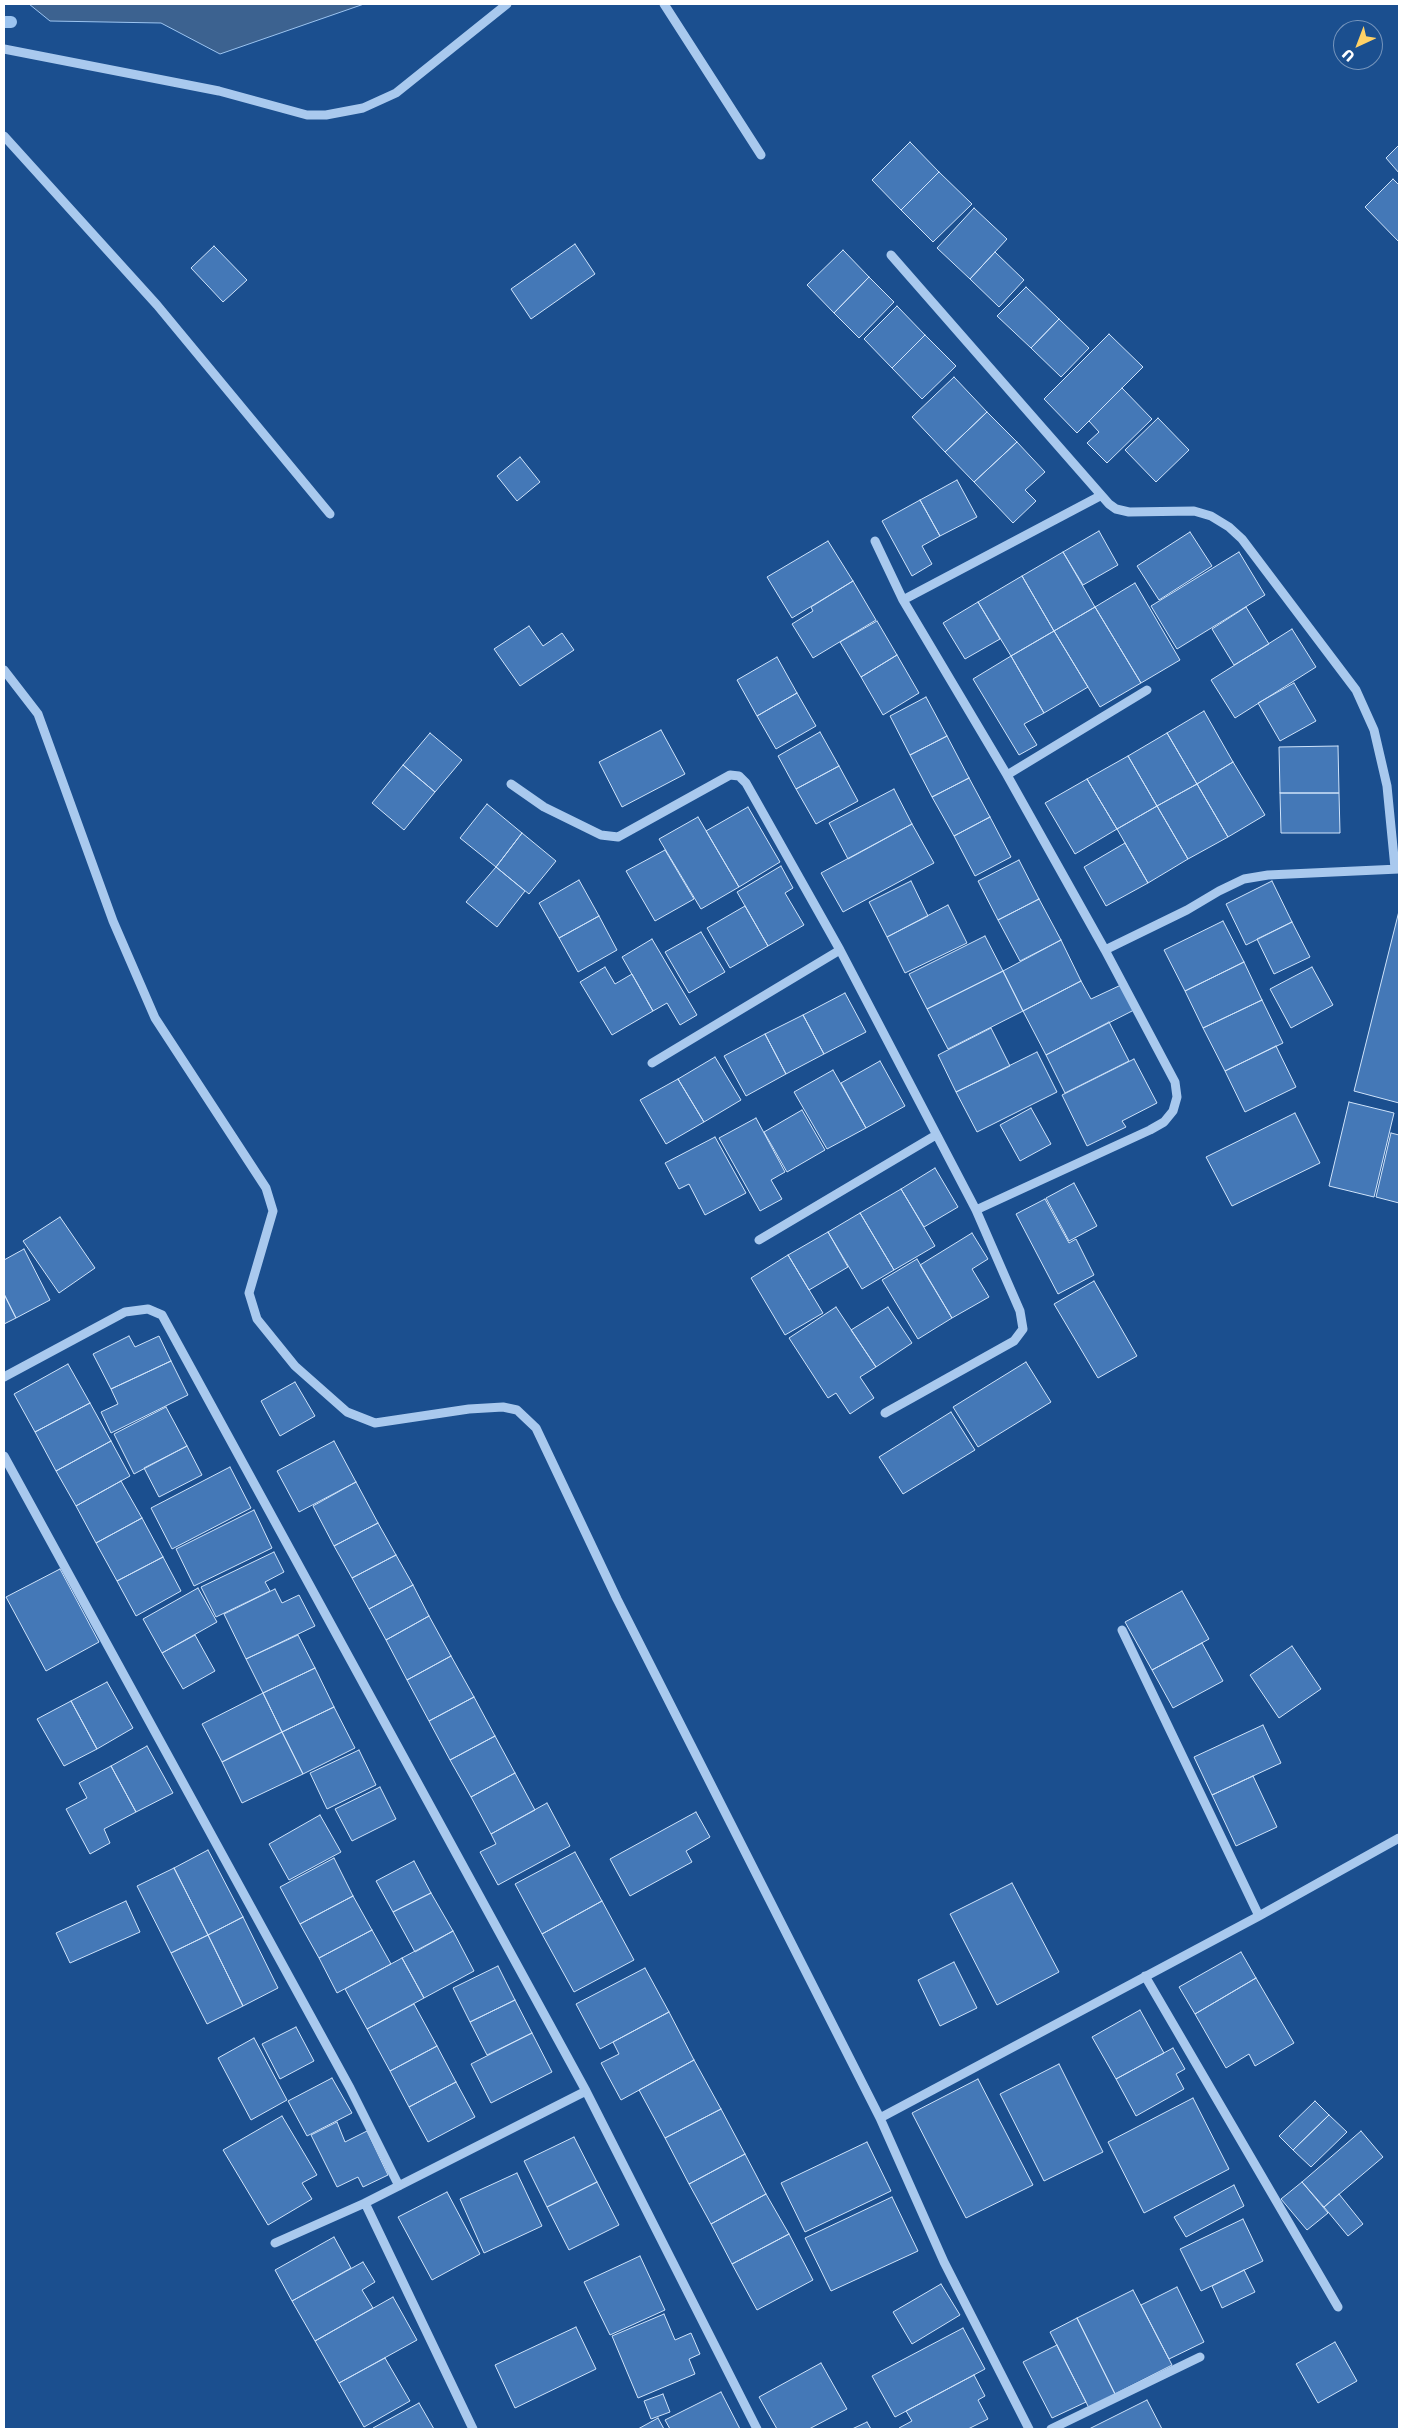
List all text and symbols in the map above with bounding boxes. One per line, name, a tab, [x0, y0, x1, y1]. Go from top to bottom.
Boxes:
north arrow	[1333, 20, 1383, 70]
text: U	[1339, 46, 1358, 65]

